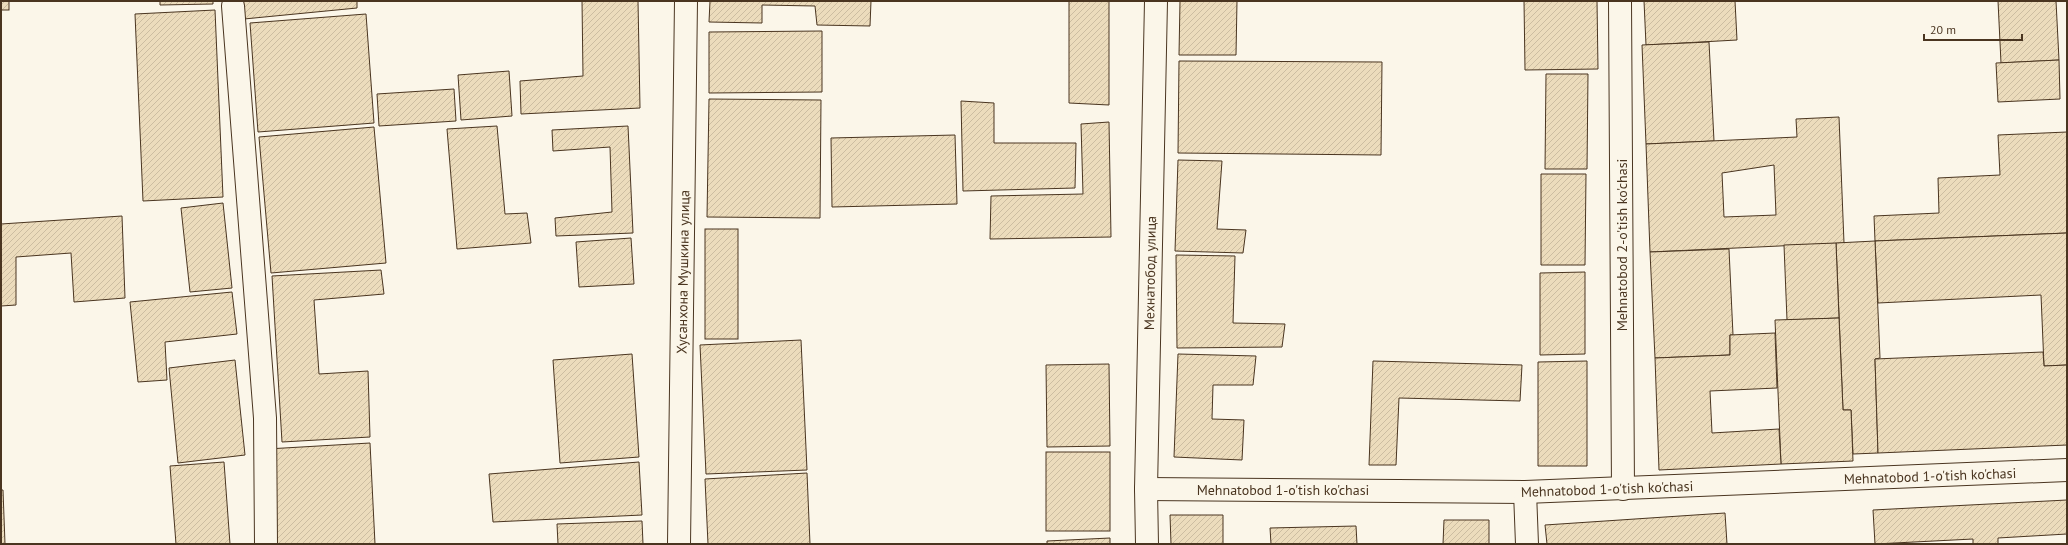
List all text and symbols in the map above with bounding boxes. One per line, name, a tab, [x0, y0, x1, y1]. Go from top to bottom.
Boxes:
scale bar	[1924, 16, 2022, 42]
text: 20 m	[1930, 22, 1956, 37]
street label: Mehnatobod 2-o'tish ko'chasi	[1613, 159, 1631, 331]
street label: Хусанхона Мушкина улица	[673, 190, 693, 354]
street label: Мехнатобод улица	[1140, 216, 1160, 330]
street label: Mehnatobod 1-o'tish ko'chasi	[1843, 464, 2017, 488]
street label: Mehnatobod 1-o'tish ko'chasi	[1520, 477, 1694, 501]
street label: Mehnatobod 1-o'tish ko'chasi	[1197, 481, 1369, 499]

